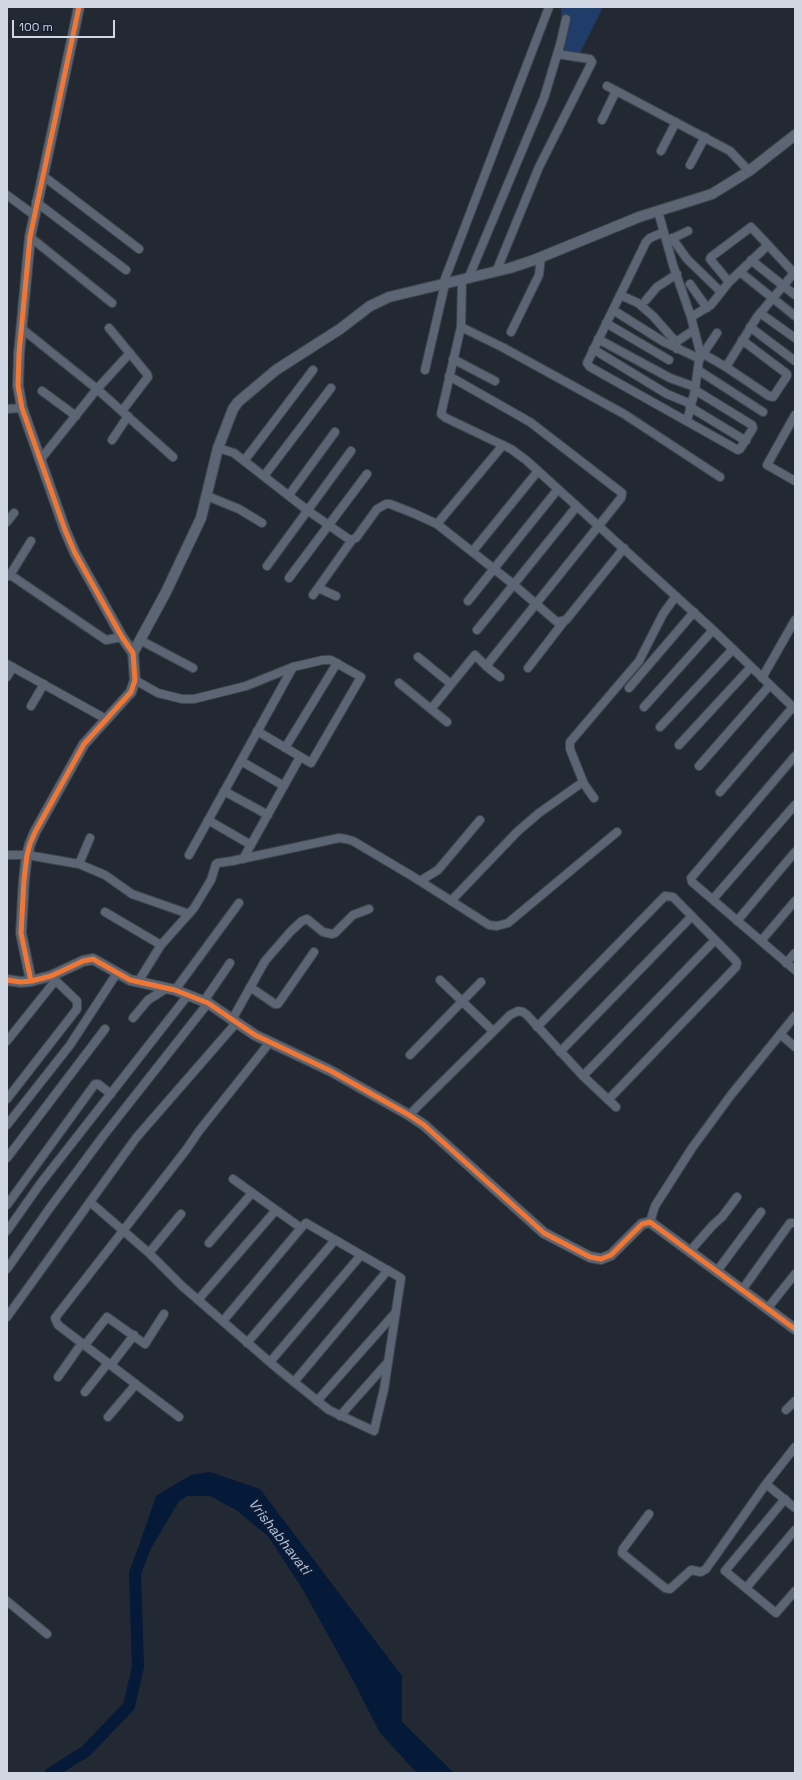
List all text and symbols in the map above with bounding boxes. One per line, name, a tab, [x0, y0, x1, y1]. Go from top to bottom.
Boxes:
scale bar	[14, 12, 117, 38]
text: 100 m	[19, 19, 53, 35]
water label: Vrishabhavati	[244, 1496, 314, 1578]

